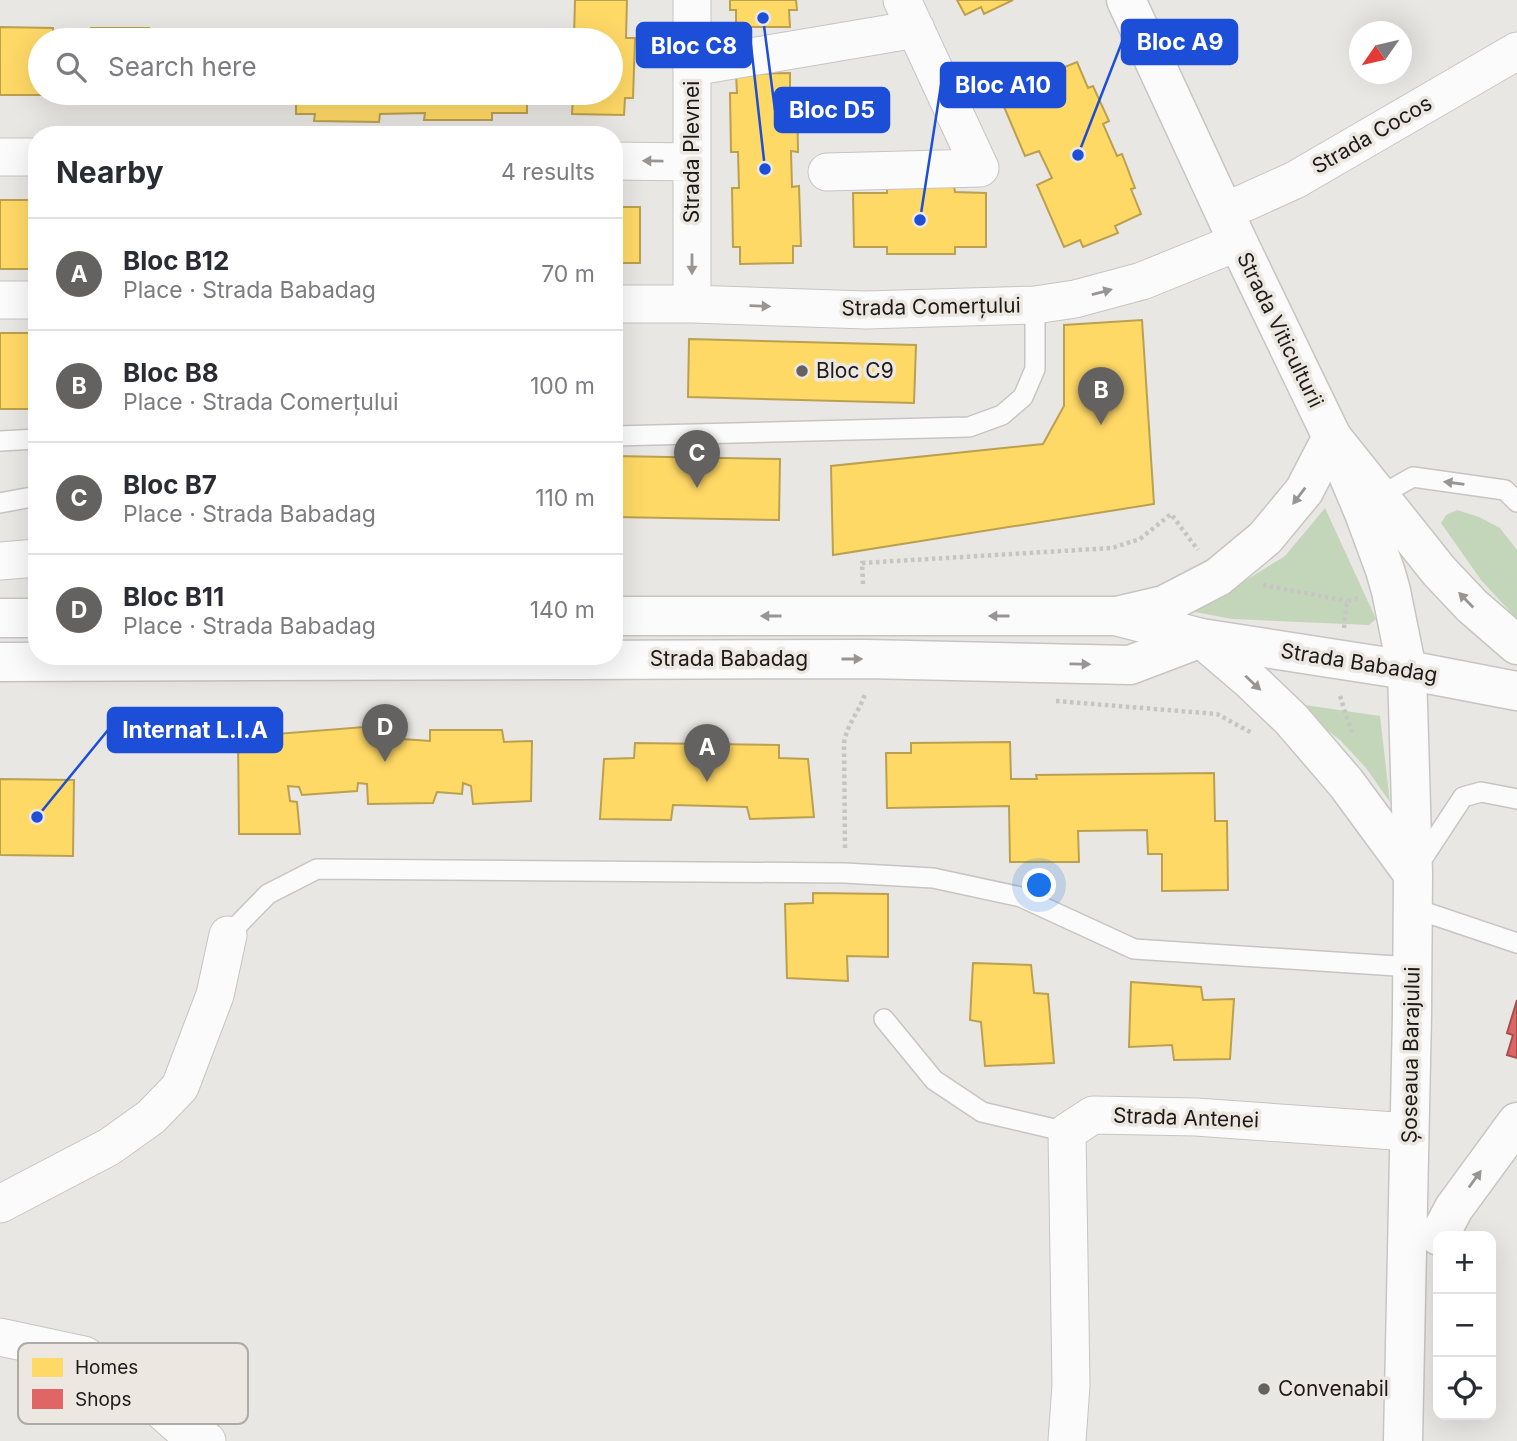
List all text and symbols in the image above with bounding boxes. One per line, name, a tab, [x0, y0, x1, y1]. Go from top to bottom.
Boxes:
callout: Bloc A9	[1122, 20, 1237, 64]
north arrow	[1349, 21, 1412, 84]
callout: Bloc C8	[637, 23, 751, 67]
search box	[28, 28, 623, 105]
text: Bloc A9	[1137, 28, 1223, 56]
text: Bloc C8	[651, 32, 737, 60]
icon: search	[52, 48, 90, 86]
text: Search here	[108, 51, 257, 82]
callout: Bloc A10	[941, 63, 1065, 107]
text: Bloc A10	[955, 71, 1051, 99]
street label: Strada Plevnei	[679, 81, 704, 223]
callout: Bloc D5	[775, 88, 889, 132]
street label: Strada Cocos	[1307, 90, 1436, 179]
text: Bloc D5	[789, 96, 875, 124]
text: Nearby	[56, 154, 164, 190]
one-way arrow	[642, 155, 664, 167]
text: 4 results	[501, 158, 595, 186]
text: Bloc B12	[123, 245, 229, 276]
street label: Strada Viticulturii	[1232, 248, 1329, 411]
one-way arrow	[686, 253, 698, 275]
text: A	[70, 260, 88, 288]
text: 70 m	[541, 260, 595, 288]
text: Place · Strada Babadag	[123, 276, 376, 304]
one-way arrow	[1091, 287, 1112, 297]
street label: Strada Comerțului	[841, 292, 1021, 321]
one-way arrow	[749, 300, 771, 311]
text: Bloc B8	[123, 357, 219, 388]
place label: Bloc C9	[816, 358, 894, 383]
marker: Bloc C9	[794, 363, 810, 379]
pin: B	[1078, 367, 1124, 425]
text: B	[71, 372, 87, 400]
text: 100 m	[530, 372, 595, 400]
text: Place · Strada Comerțului	[123, 388, 399, 416]
pin: C	[674, 430, 720, 488]
text: Bloc B7	[123, 469, 217, 500]
one-way arrow	[1443, 477, 1465, 488]
text: C	[70, 484, 88, 512]
text: 110 m	[535, 484, 595, 512]
one-way arrow	[1292, 487, 1306, 505]
text: Place · Strada Babadag	[123, 500, 376, 528]
text: Bloc B11	[123, 581, 224, 612]
one-way arrow	[1458, 591, 1475, 608]
text: D	[71, 596, 87, 624]
text: 140 m	[530, 596, 595, 624]
one-way arrow	[760, 610, 782, 622]
one-way arrow	[987, 610, 1009, 622]
text: Place · Strada Babadag	[123, 612, 376, 640]
street label: Strada Babadag	[1279, 638, 1439, 687]
street label: Strada Babadag	[650, 646, 808, 671]
one-way arrow	[841, 653, 863, 665]
one-way arrow	[1069, 658, 1091, 669]
one-way arrow	[1244, 674, 1261, 690]
pin: D	[362, 704, 408, 762]
callout: Internat L.I.A	[108, 708, 282, 752]
text: Internat L.I.A	[122, 716, 268, 744]
pin: A	[684, 724, 730, 782]
your location	[1022, 868, 1056, 902]
street label: Șoseaua Barajului	[1396, 966, 1425, 1144]
street label: Strada Antenei	[1113, 1102, 1259, 1133]
one-way arrow	[1468, 1170, 1482, 1188]
map controls	[1433, 1231, 1496, 1420]
button: +	[1433, 1231, 1496, 1294]
button: −	[1433, 1294, 1496, 1357]
legend	[18, 1343, 248, 1424]
text: Homes	[75, 1356, 138, 1379]
button: locate	[1433, 1357, 1496, 1420]
place label: Convenabil	[1278, 1376, 1389, 1401]
marker: Convenabil	[1256, 1381, 1272, 1397]
text: Shops	[75, 1388, 131, 1411]

